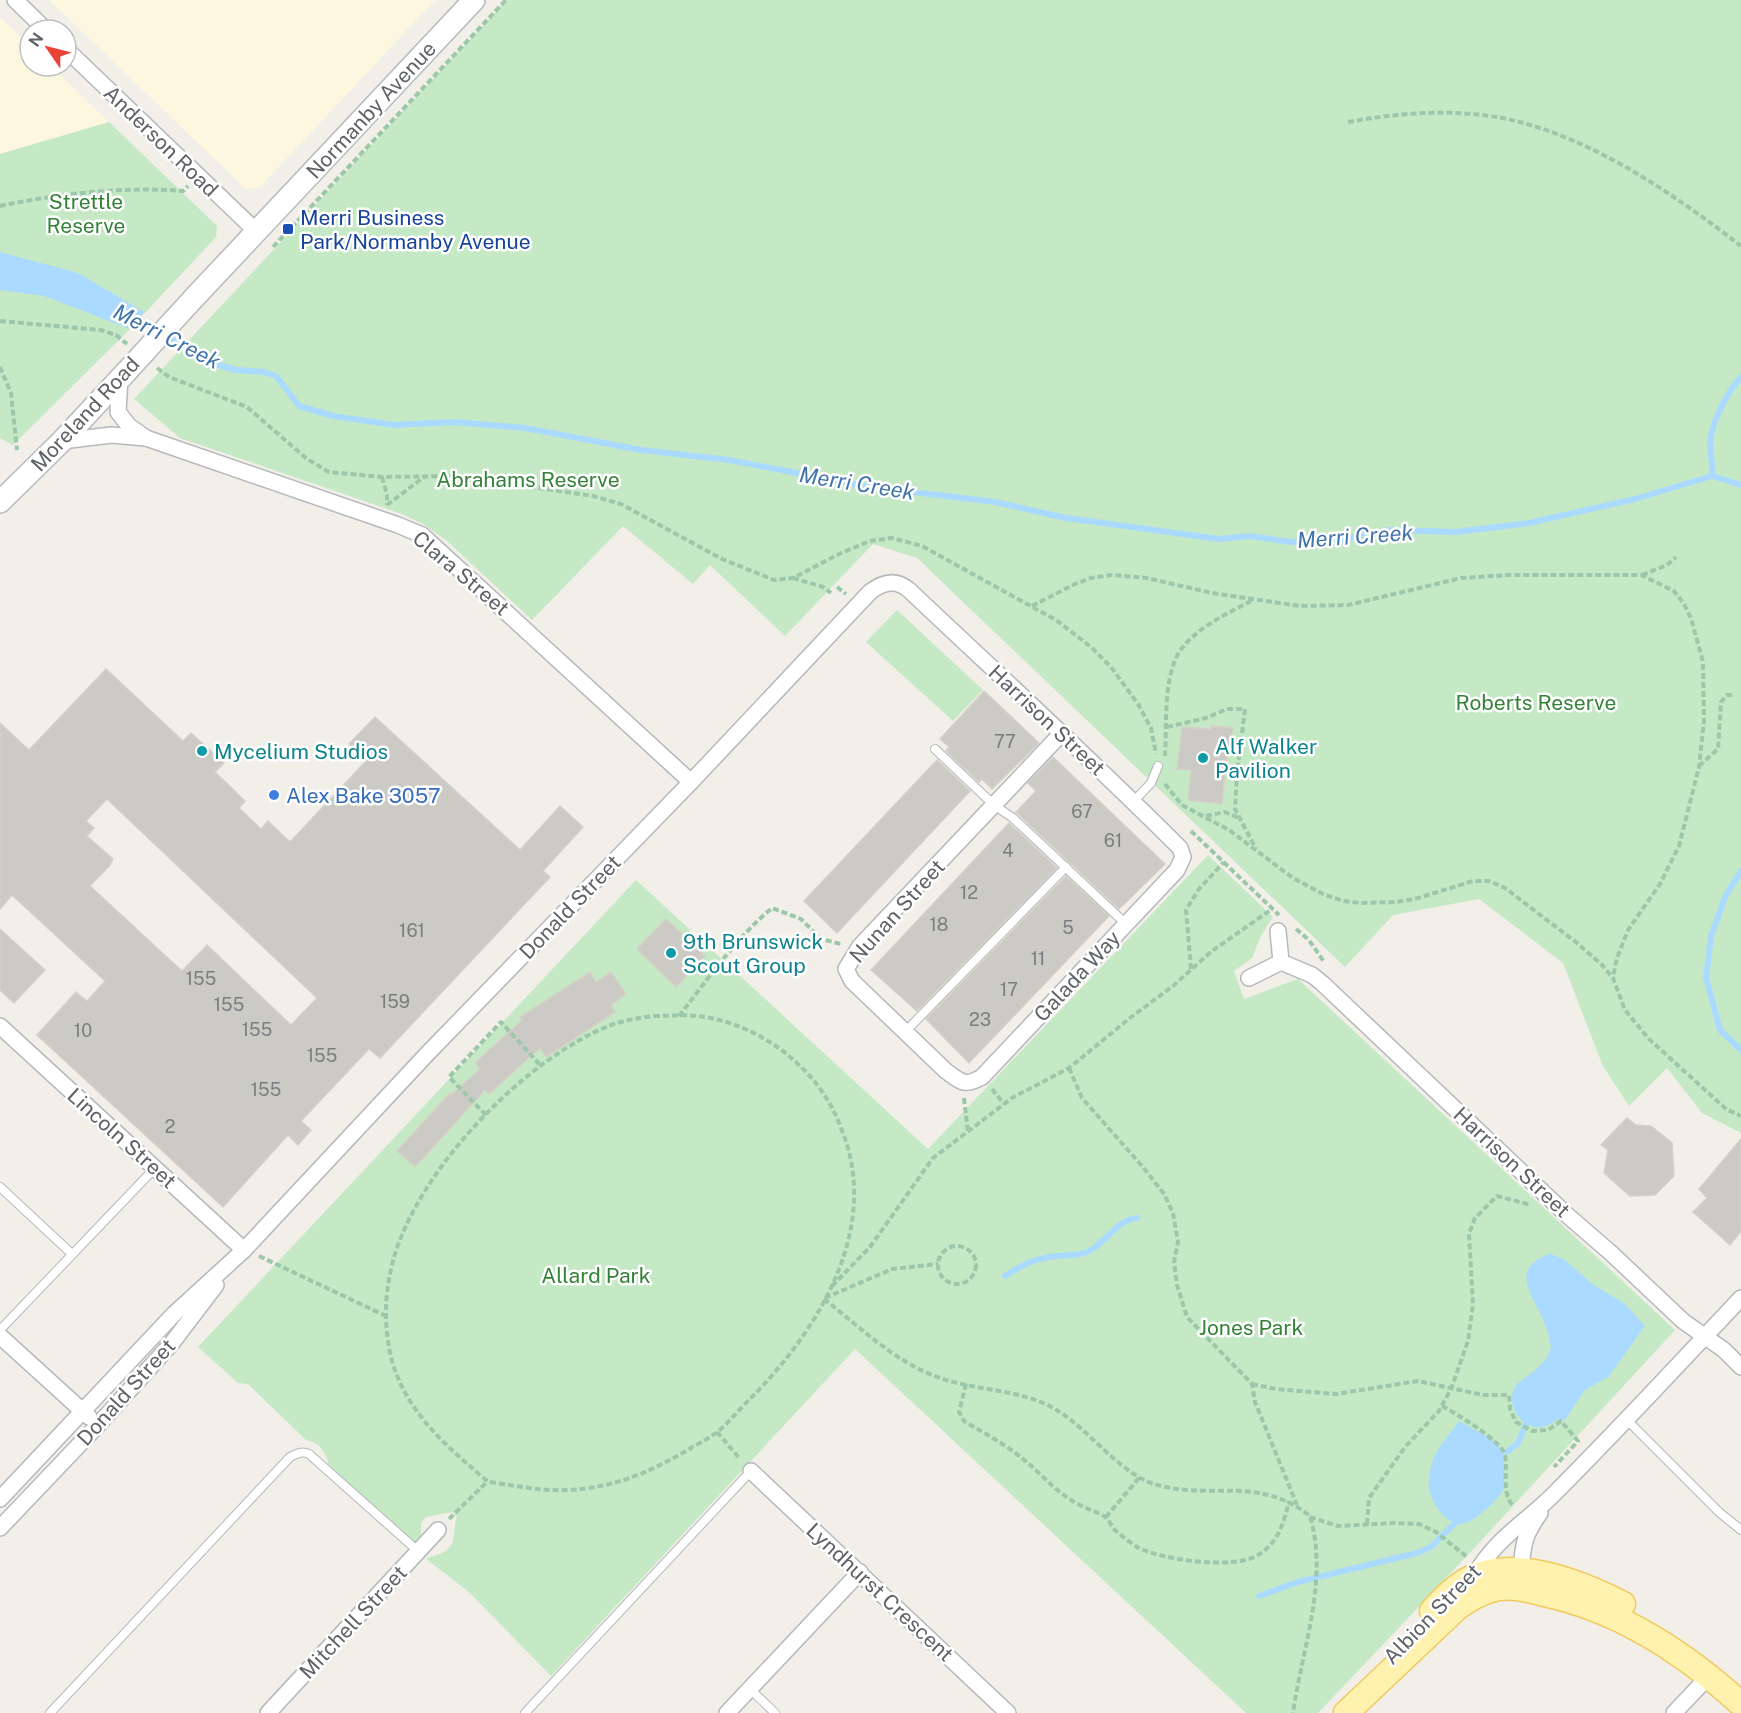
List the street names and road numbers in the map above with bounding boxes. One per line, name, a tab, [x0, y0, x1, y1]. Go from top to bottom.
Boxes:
street label: Normanby Avenue	[301, 36, 441, 184]
street label: Anderson Road	[99, 80, 223, 202]
street label: Moreland Road	[26, 351, 144, 477]
street label: Clara Street	[408, 525, 514, 621]
street label: Harrison Street	[984, 660, 1110, 780]
street label: Donald Street	[514, 850, 626, 964]
street label: Nunan Street	[844, 854, 950, 968]
street label: Galada Way	[1029, 925, 1125, 1027]
street label: Lincoln Street	[62, 1083, 182, 1193]
street label: Harrison Street	[1449, 1102, 1575, 1222]
street label: Donald Street	[72, 1333, 180, 1451]
street label: Lyndhurst Crescent	[801, 1518, 959, 1666]
street label: Albion Street	[1378, 1559, 1486, 1669]
street label: Mitchell Street	[294, 1560, 412, 1684]

